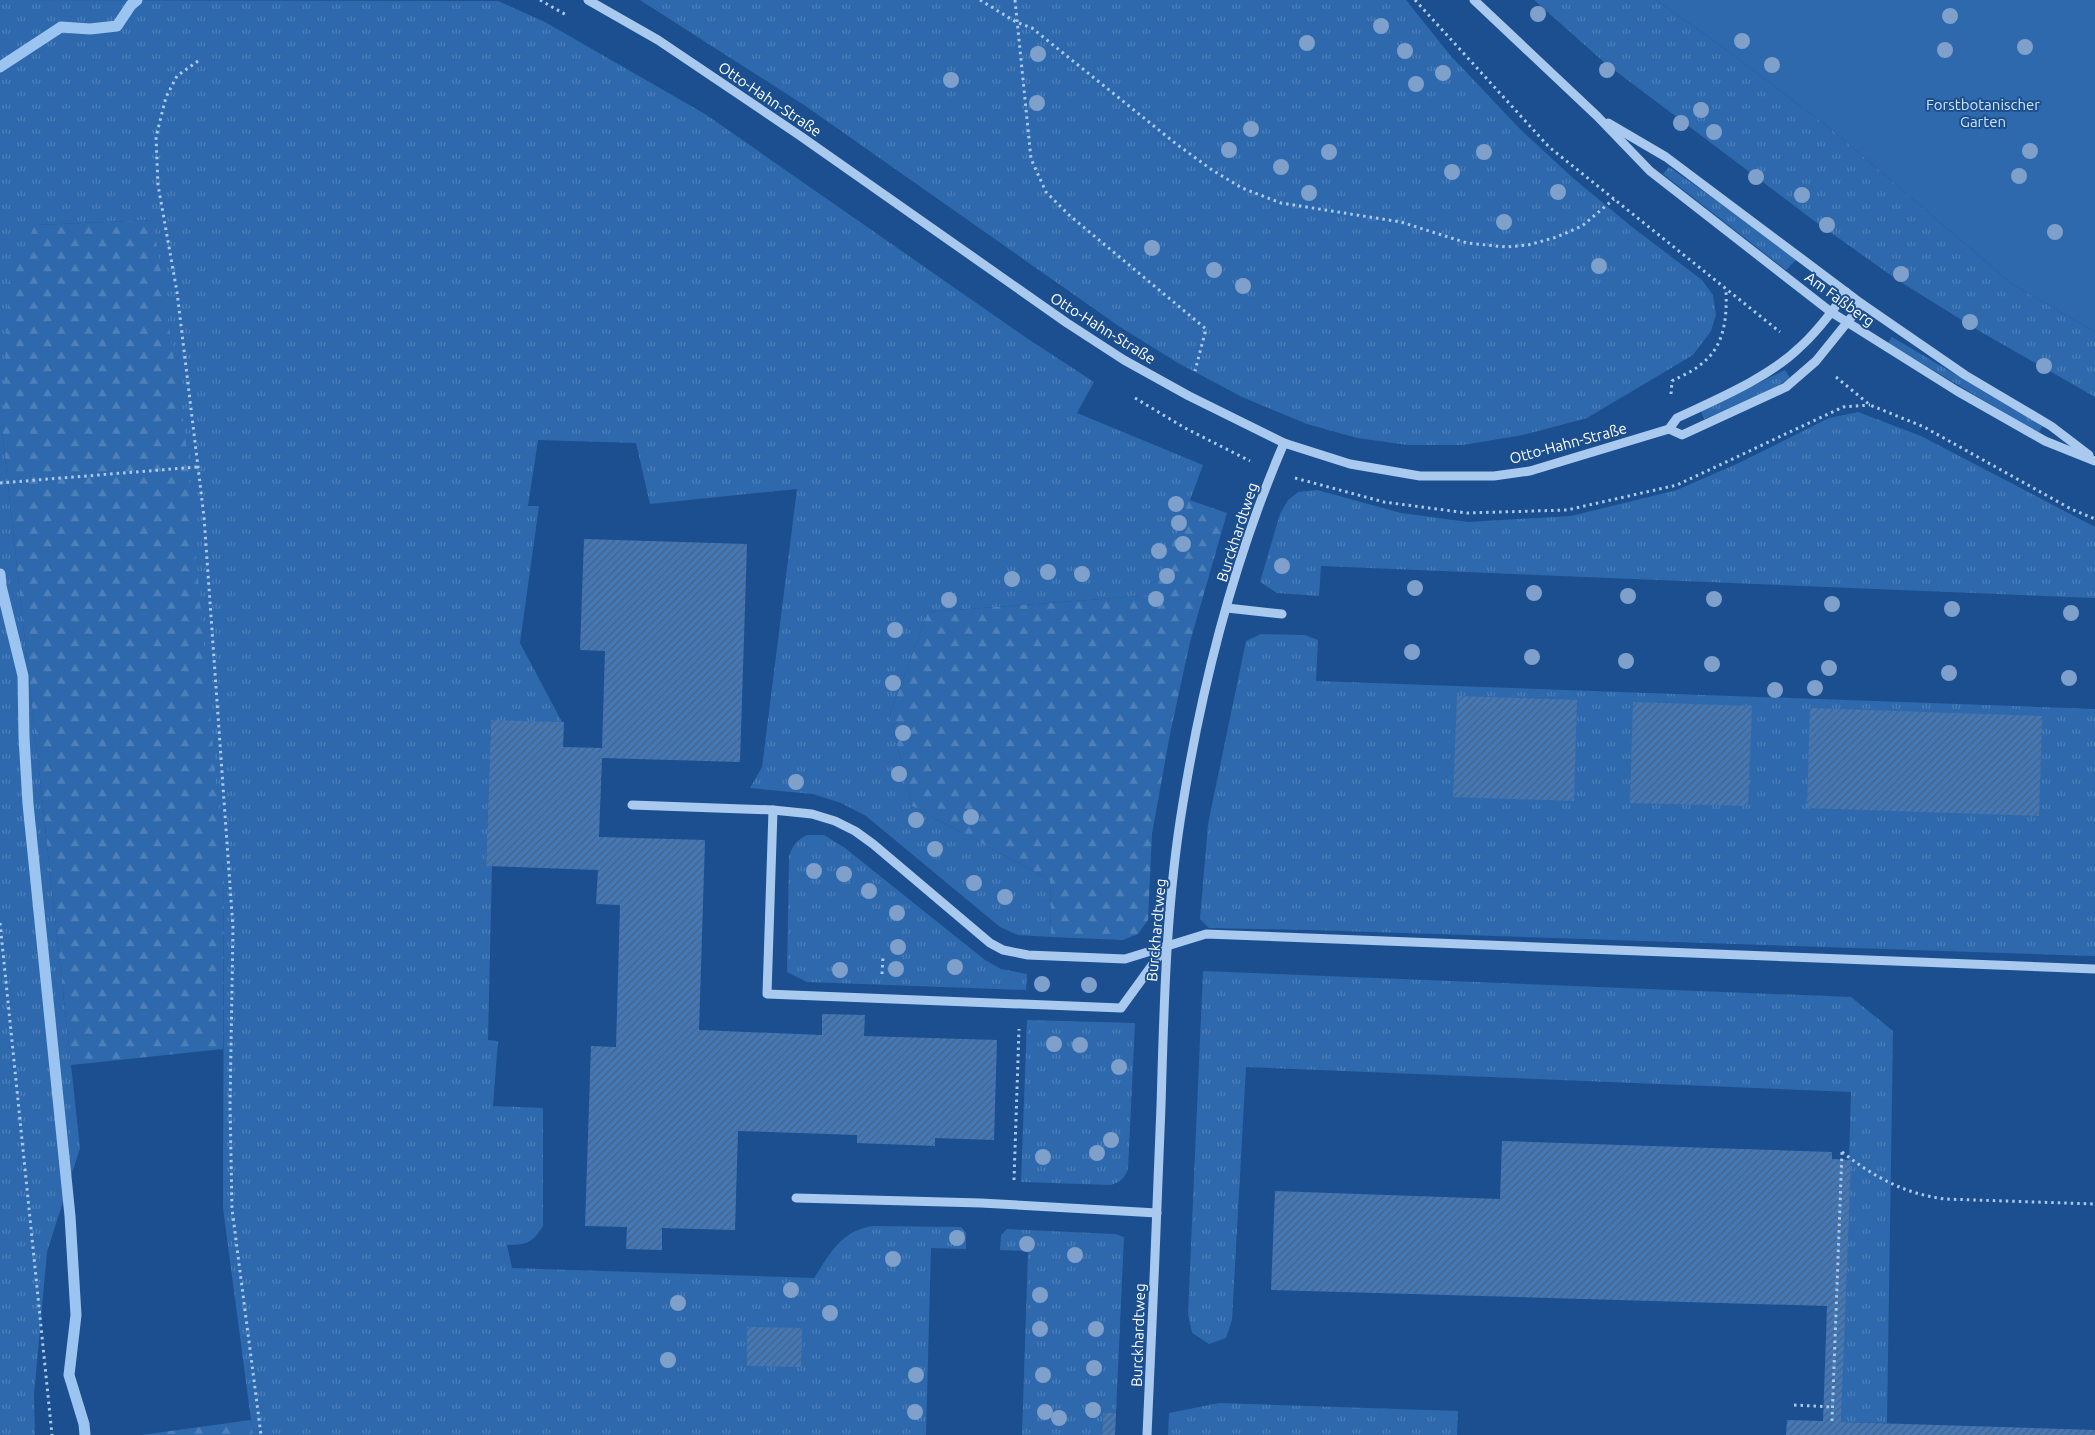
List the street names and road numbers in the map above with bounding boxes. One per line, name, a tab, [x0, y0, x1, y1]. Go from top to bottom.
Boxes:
street label: Otto-Hahn-Straße	[715, 58, 825, 140]
street label: Am Faßberg	[1802, 268, 1878, 330]
street label: Otto-Hahn-Straße	[1047, 289, 1159, 367]
street label: Otto-Hahn-Straße	[1508, 419, 1628, 467]
street label: Burckhardtweg	[1213, 480, 1261, 584]
street label: Burckhardtweg	[1143, 878, 1169, 982]
street label: Burckhardtweg	[1128, 1283, 1148, 1387]

